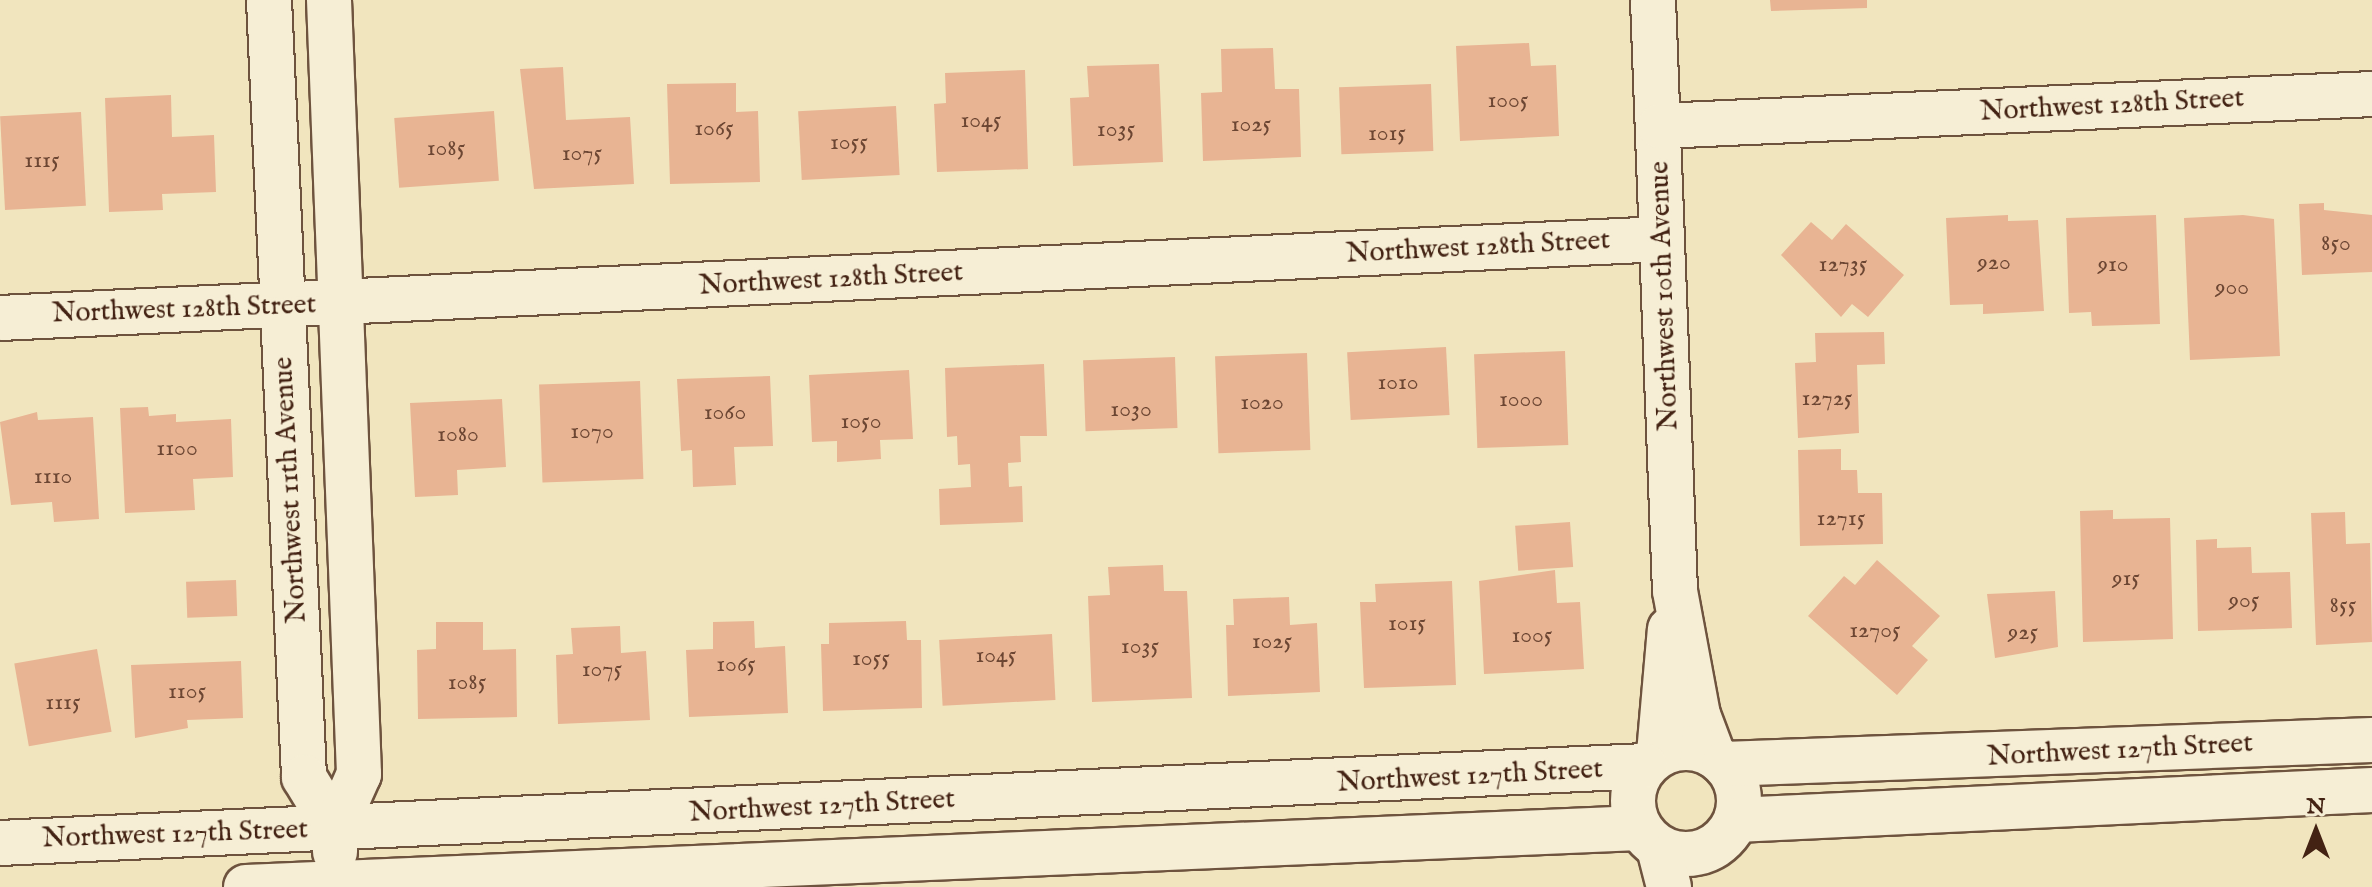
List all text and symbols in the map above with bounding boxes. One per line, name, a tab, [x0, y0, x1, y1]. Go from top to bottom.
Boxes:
street label: Northwest 128th Street	[1979, 82, 2245, 130]
house number: 1005	[1487, 87, 1529, 115]
house number: 1045	[961, 107, 1001, 135]
house number: 1025	[1231, 111, 1271, 139]
house number: 1065	[694, 115, 734, 143]
house number: 1035	[1097, 116, 1135, 144]
house number: 1015	[1368, 120, 1406, 148]
house number: 1055	[830, 129, 868, 157]
house number: 1085	[427, 135, 465, 163]
house number: 1075	[562, 140, 602, 168]
house number: 1115	[24, 147, 60, 175]
street label: Northwest 10th Avenue	[1644, 161, 1686, 431]
street label: Northwest 128th Street	[1345, 224, 1611, 272]
house number: 850	[2321, 230, 2351, 258]
house number: 920	[1977, 249, 2011, 277]
house number: 12735	[1819, 251, 1867, 279]
house number: 910	[2097, 251, 2129, 279]
street label: Northwest 128th Street	[698, 256, 964, 304]
house number: 900	[2215, 274, 2249, 302]
street label: Northwest 128th Street	[51, 289, 317, 331]
street label: Northwest 11th Avenue	[267, 356, 315, 624]
house number: 1010	[1377, 369, 1419, 397]
house number: 12725	[1801, 385, 1853, 413]
house number: 1000	[1499, 386, 1543, 414]
house number: 1020	[1240, 389, 1284, 417]
house number: 1030	[1110, 396, 1152, 424]
house number: 1060	[704, 399, 746, 427]
house number: 1050	[840, 408, 882, 436]
house number: 1070	[570, 418, 614, 446]
house number: 1080	[437, 421, 479, 449]
house number: 1100	[156, 435, 198, 463]
house number: 1110	[34, 463, 72, 491]
house number: 12715	[1817, 505, 1865, 533]
house number: 915	[2112, 565, 2140, 593]
house number: 905	[2229, 587, 2259, 615]
house number: 855	[2330, 592, 2356, 620]
house number: 1015	[1388, 610, 1426, 638]
house number: 12705	[1849, 617, 1901, 645]
house number: 925	[2008, 619, 2038, 647]
house number: 1005	[1511, 622, 1553, 650]
house number: 1025	[1252, 628, 1292, 656]
house number: 1035	[1121, 633, 1159, 661]
house number: 1045	[976, 642, 1016, 670]
house number: 1055	[852, 645, 890, 673]
house number: 1065	[716, 651, 756, 679]
house number: 1075	[582, 656, 622, 684]
house number: 1085	[448, 669, 486, 697]
house number: 1105	[168, 678, 206, 706]
house number: 1115	[45, 689, 81, 717]
street label: Northwest 127th Street	[1986, 727, 2254, 775]
street label: Northwest 127th Street	[1336, 753, 1604, 801]
street label: Northwest 127th Street	[688, 783, 956, 831]
north arrow	[2276, 791, 2356, 871]
text: N	[2306, 793, 2326, 821]
street label: Northwest 127th Street	[41, 814, 309, 856]

